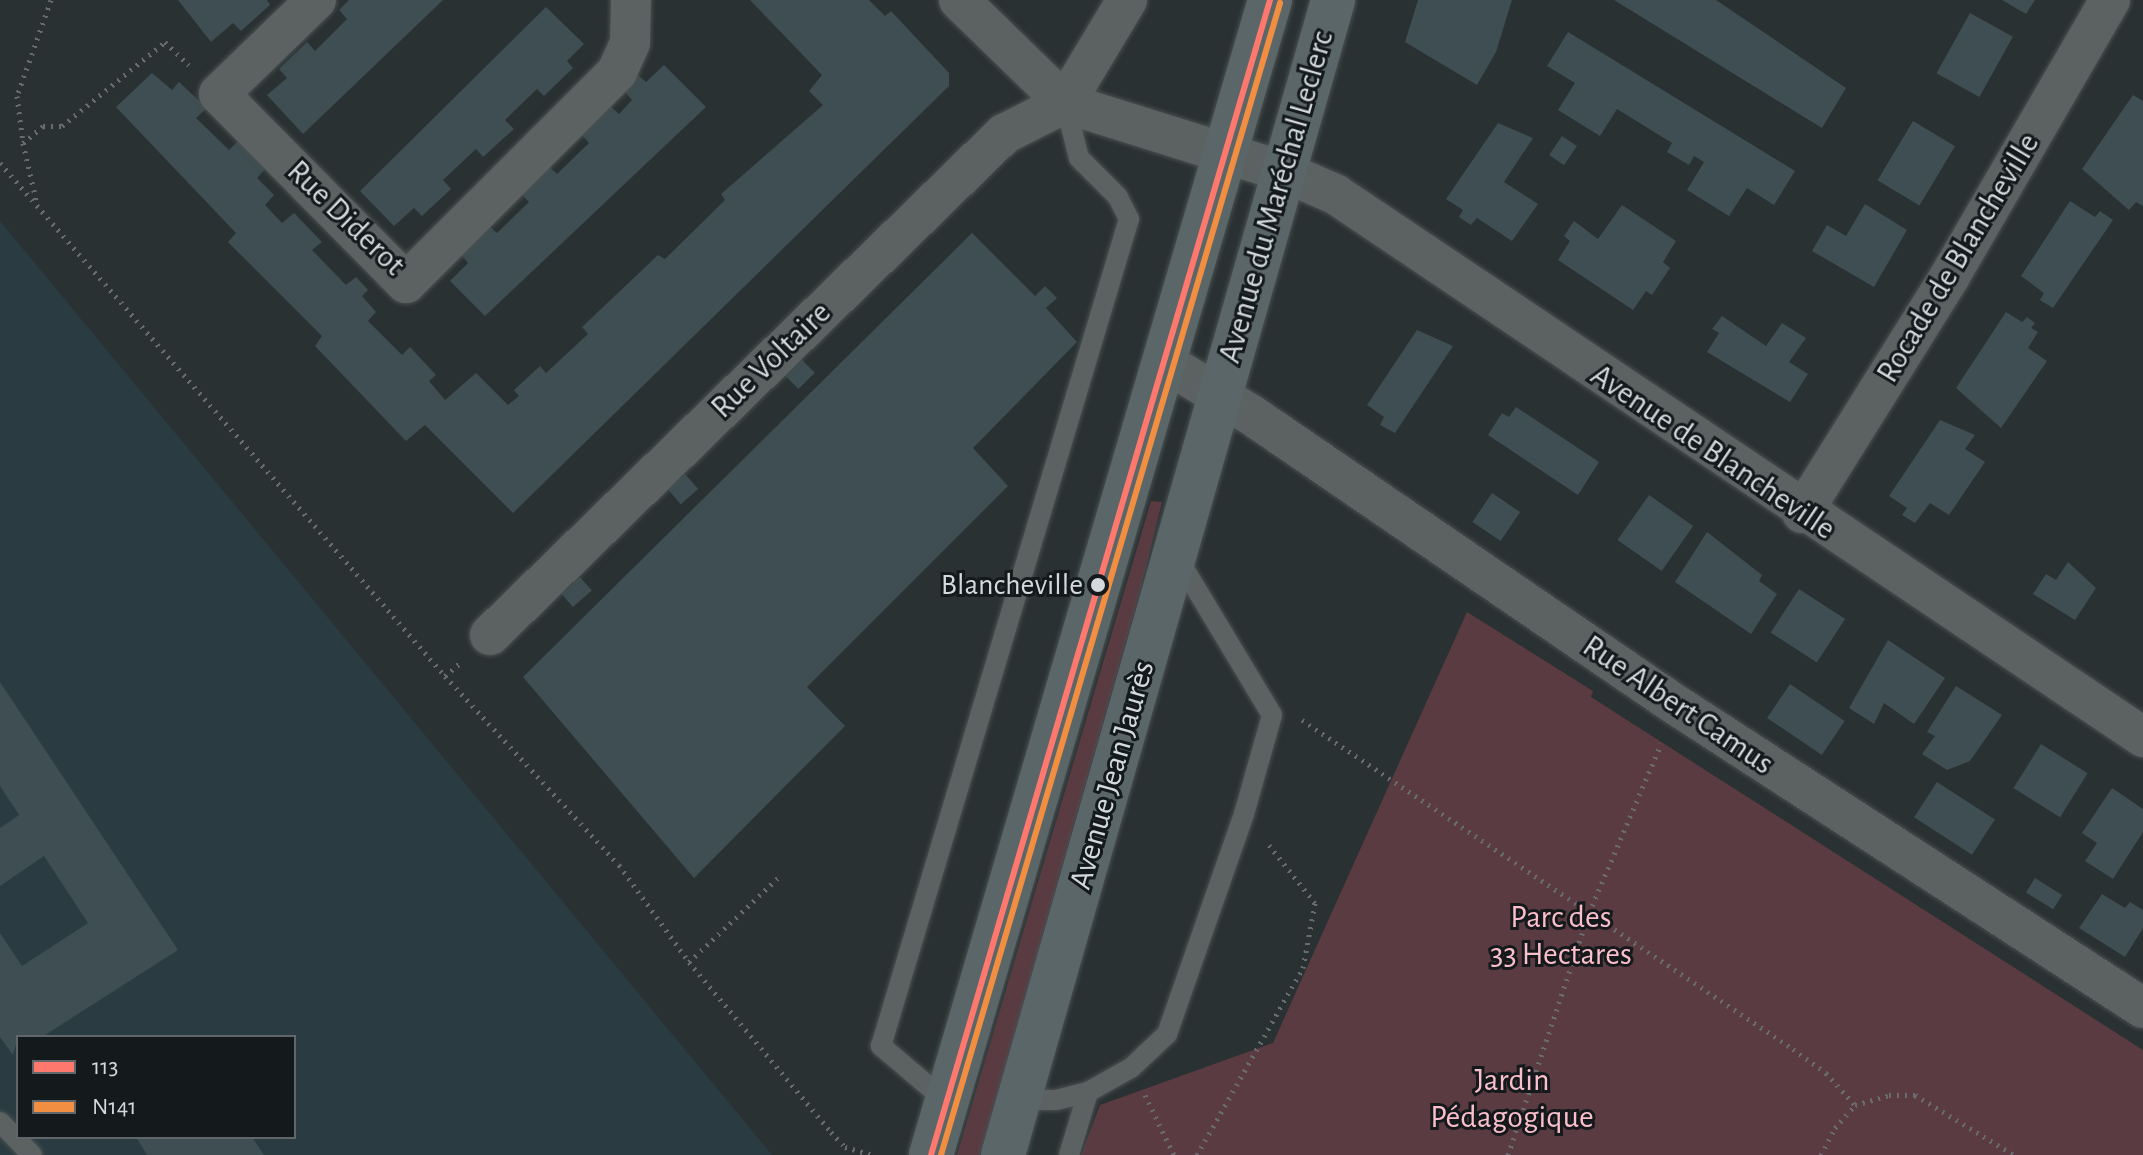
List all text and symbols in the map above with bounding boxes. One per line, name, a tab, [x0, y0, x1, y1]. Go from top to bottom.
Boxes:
street label: Avenue du Maréchal Leclerc	[1210, 27, 1342, 367]
street label: Rocade de Blancheville	[1868, 126, 2048, 390]
street label: Rue Diderot	[279, 152, 413, 284]
street label: Rue Voltaire	[703, 294, 839, 426]
street label: Avenue de Blancheville	[1583, 356, 1843, 548]
place label: Blancheville	[941, 567, 1083, 603]
marker: Blancheville	[1090, 577, 1106, 593]
street label: Rue Albert Camus	[1575, 627, 1781, 783]
street label: Avenue Jean Jaurès	[1061, 656, 1163, 894]
park label: Parc des 33 Hectares	[1490, 899, 1632, 974]
legend	[16, 1035, 296, 1139]
text: 113	[92, 1055, 118, 1079]
park label: Jardin Pédagogique	[1430, 1062, 1594, 1137]
text: N141	[92, 1095, 136, 1119]

